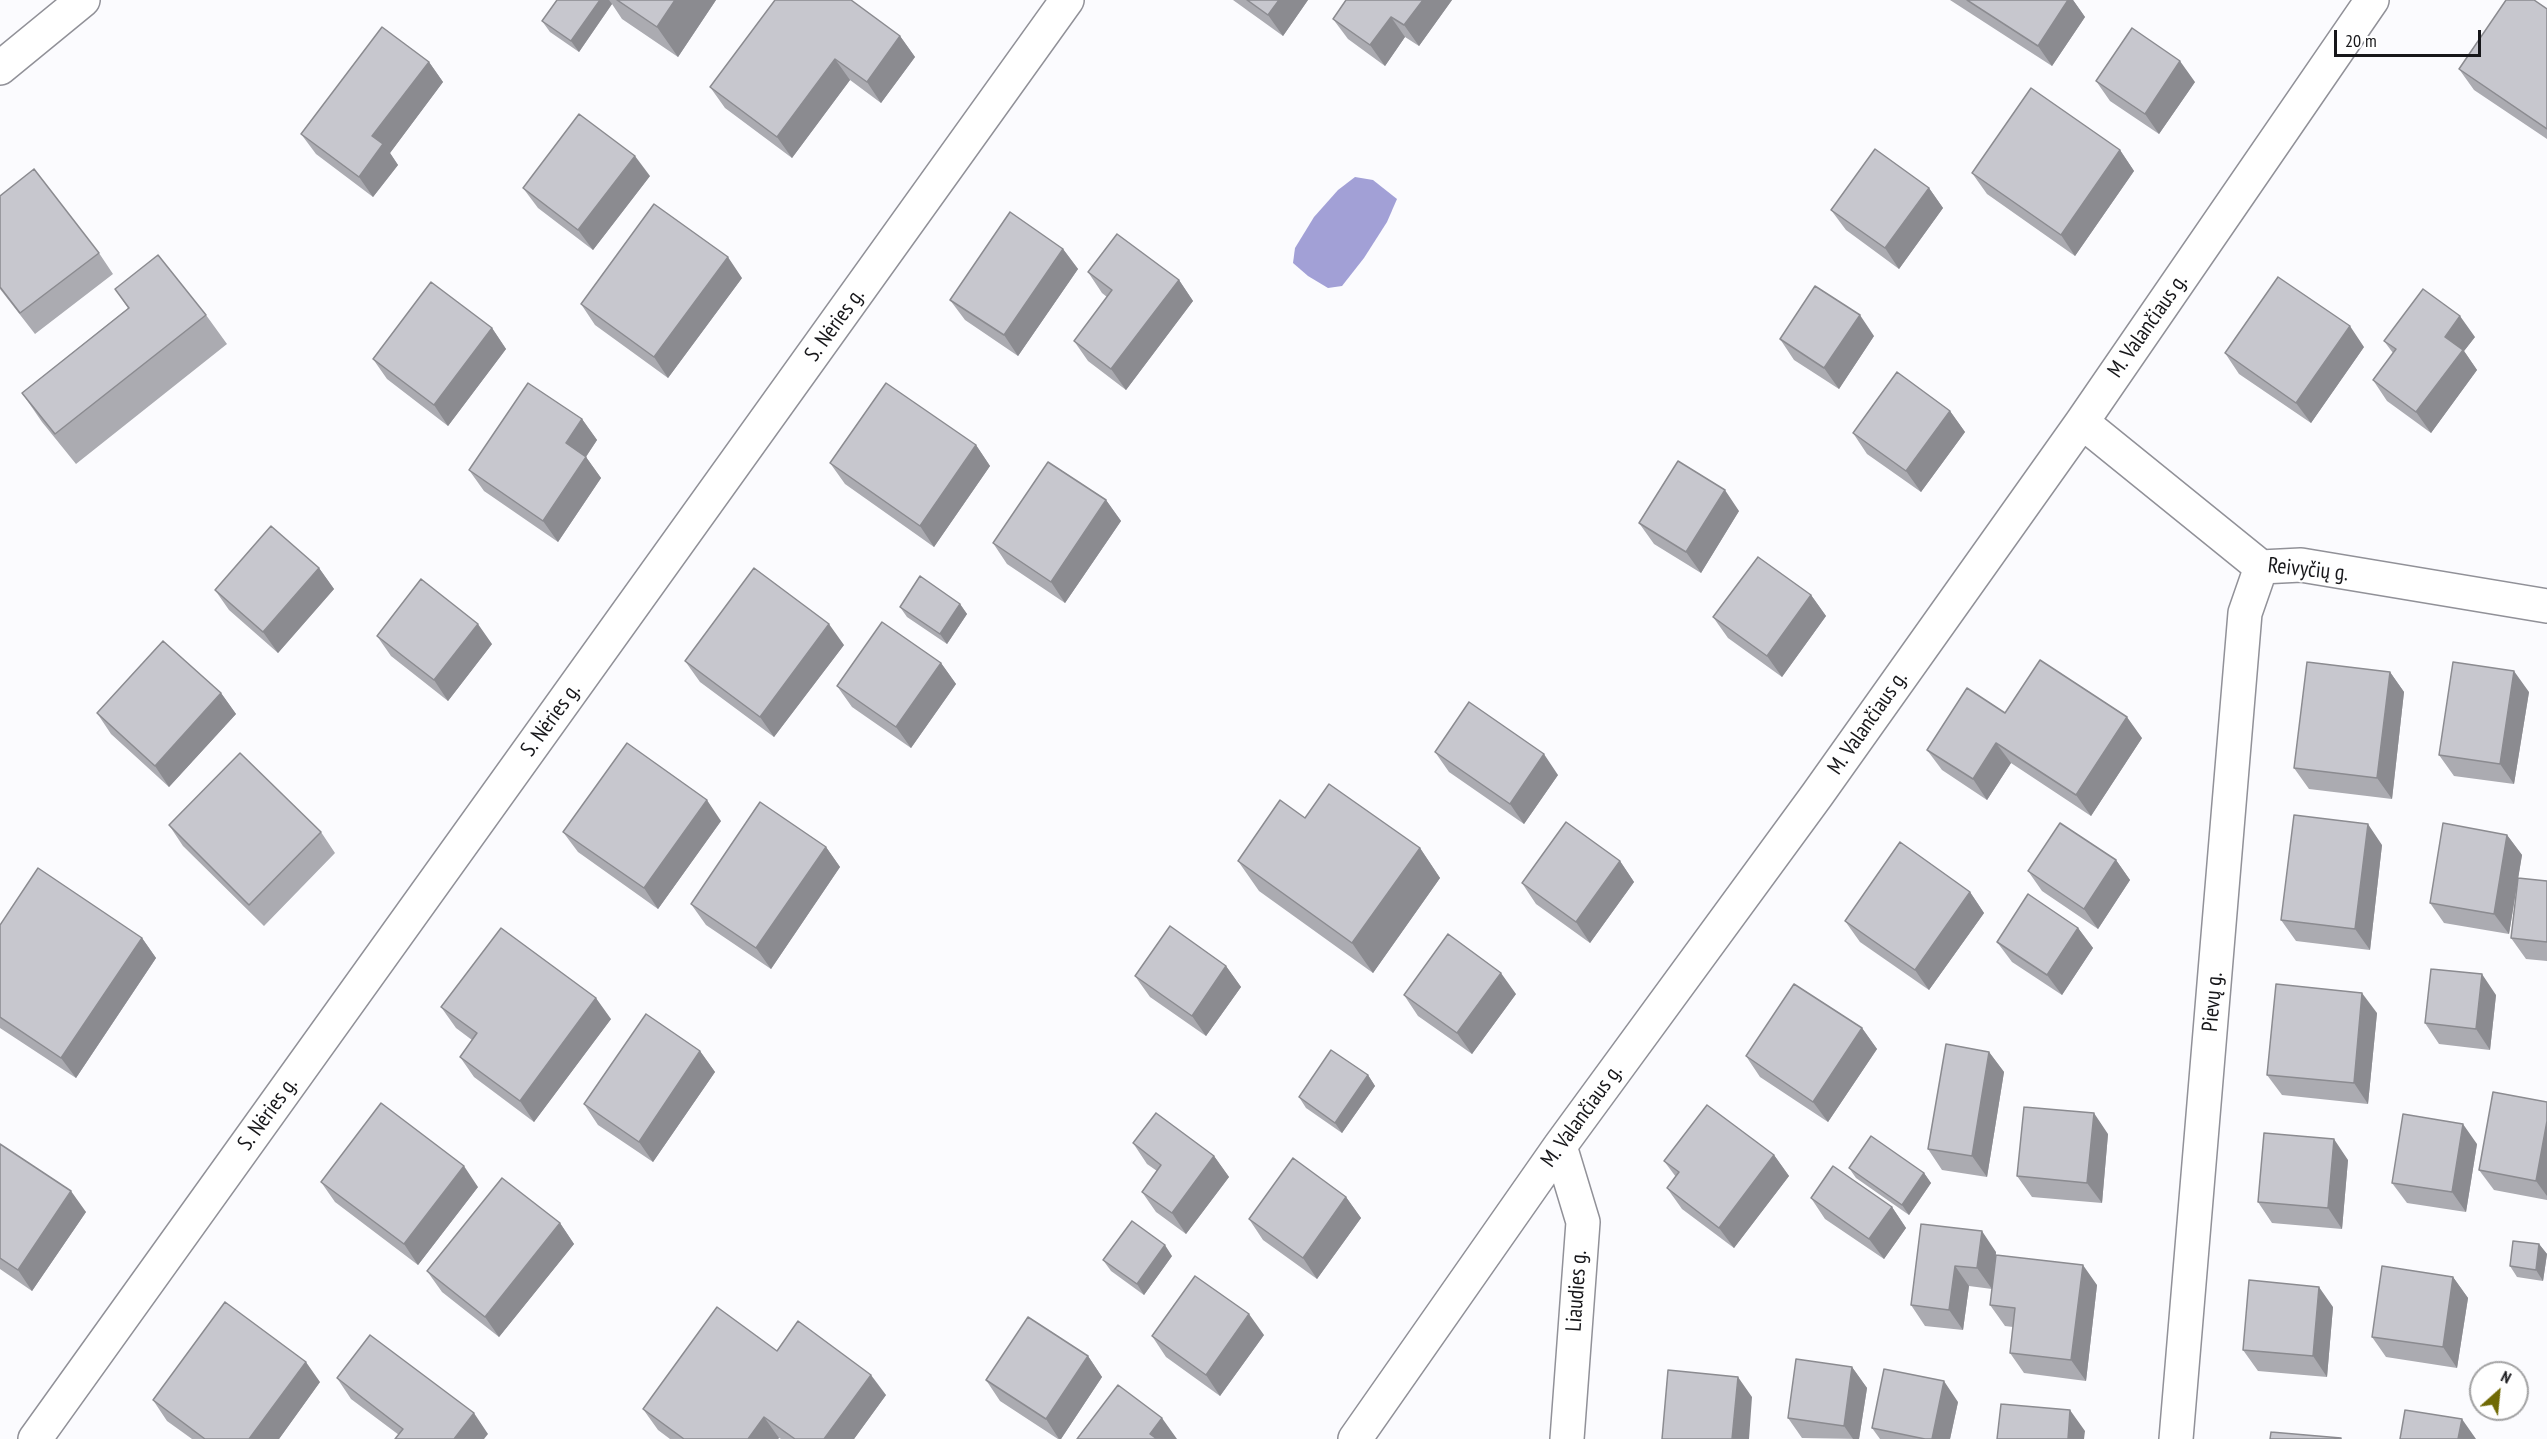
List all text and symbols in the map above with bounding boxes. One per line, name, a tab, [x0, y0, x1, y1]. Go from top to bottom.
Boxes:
scale bar	[2337, 18, 2484, 56]
text: 20 m	[2345, 29, 2377, 52]
street label: M. Valančiaus g.	[2103, 269, 2193, 383]
street label: S. Nėries g.	[800, 283, 870, 367]
street label: Reivyčių g.	[2266, 553, 2350, 587]
street label: M. Valančiaus g.	[1823, 666, 1913, 780]
street label: S. Nėries g.	[516, 678, 586, 762]
street label: Pievų g.	[2197, 971, 2229, 1033]
street label: M. Valančiaus g.	[1536, 1059, 1628, 1173]
street label: S. Nėries g.	[233, 1072, 303, 1156]
street label: Liaudies g.	[1561, 1250, 1593, 1332]
north arrow	[2469, 1361, 2529, 1421]
text: N	[2498, 1366, 2515, 1388]

